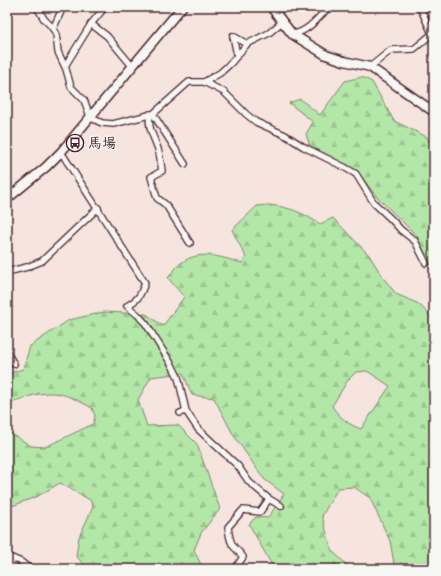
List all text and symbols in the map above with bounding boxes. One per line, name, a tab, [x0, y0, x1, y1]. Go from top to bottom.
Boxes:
bus stop icon: 馬場	[65, 133, 85, 153]
place label: 馬場	[88, 135, 116, 152]

